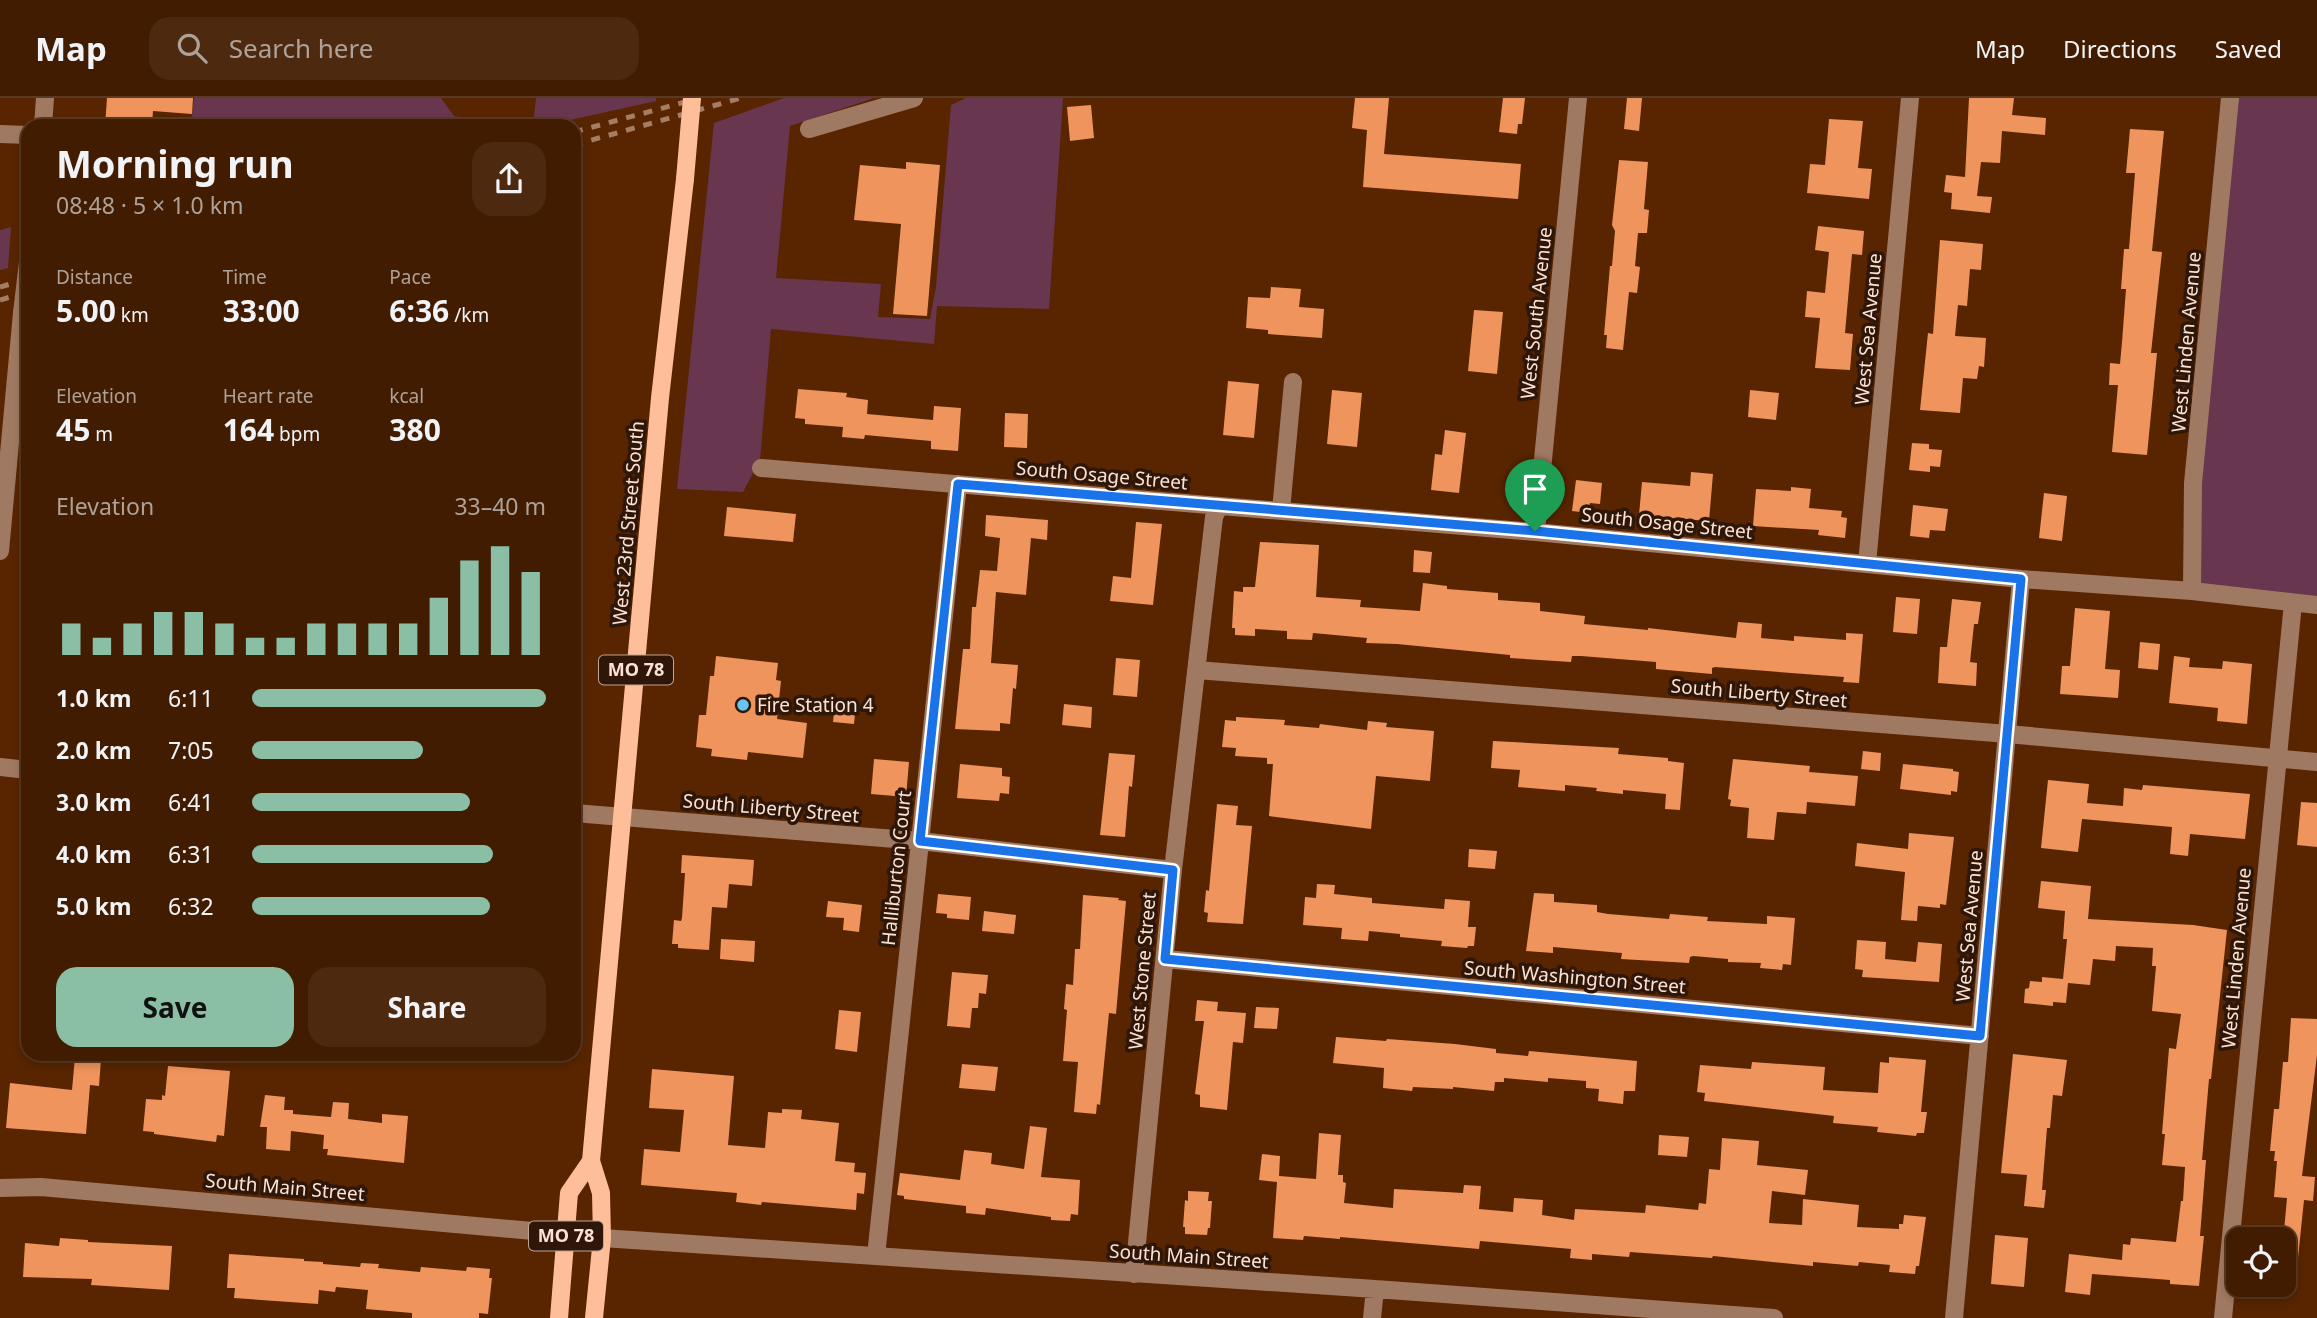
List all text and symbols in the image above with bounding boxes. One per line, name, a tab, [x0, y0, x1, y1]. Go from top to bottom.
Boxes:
search box	[149, 17, 639, 80]
text: Map	[35, 26, 107, 71]
icon: search	[173, 29, 211, 67]
text: Search here	[229, 30, 373, 66]
text: Map	[1975, 32, 2025, 65]
text: Directions	[2063, 32, 2177, 65]
text: Saved	[2215, 32, 2282, 65]
text: Morning run	[56, 137, 294, 189]
button: share	[472, 142, 546, 216]
text: 08:48 · 5 × 1.0 km	[56, 189, 243, 221]
street label: West South Avenue	[1514, 226, 1558, 400]
street label: West Linden Avenue	[2165, 251, 2207, 433]
street label: West Sea Avenue	[1848, 252, 1888, 406]
text: Distance	[56, 264, 133, 290]
text: Time	[223, 264, 267, 290]
text: Pace	[389, 264, 431, 290]
text: 5.00	[56, 290, 116, 331]
text: 33:00	[223, 290, 300, 331]
text: 6:36	[389, 290, 449, 331]
text: km	[116, 302, 149, 328]
text: /km	[449, 302, 489, 328]
text: Elevation	[56, 383, 137, 409]
text: Heart rate	[223, 383, 313, 409]
text: kcal	[389, 383, 424, 409]
text: 45	[56, 409, 90, 450]
text: 164	[223, 409, 274, 450]
text: 380	[389, 409, 441, 450]
street label: West 23rd Street South	[606, 420, 650, 626]
text: m	[90, 421, 113, 447]
text: bpm	[274, 421, 320, 447]
street label: South Osage Street	[1015, 455, 1189, 495]
pin	[1505, 459, 1565, 531]
icon: arrive	[1516, 470, 1554, 508]
text: Elevation	[56, 490, 154, 522]
text: 33–40 m	[454, 490, 546, 522]
street label: South Osage Street	[1580, 501, 1754, 545]
road number: MO 78	[599, 656, 673, 684]
street label: South Liberty Street	[1670, 672, 1848, 714]
text: 1.0 km	[56, 682, 131, 714]
text: 6:11	[168, 682, 214, 714]
place label: Fire Station 4	[757, 692, 874, 718]
marker: Fire Station 4	[735, 697, 751, 713]
text: 2.0 km	[56, 734, 131, 766]
text: 7:05	[168, 734, 214, 766]
text: 3.0 km	[56, 786, 131, 818]
text: 6:41	[168, 786, 214, 818]
street label: South Liberty Street	[682, 787, 860, 829]
street label: Halliburton Court	[875, 789, 917, 947]
text: 4.0 km	[56, 838, 131, 870]
text: 6:31	[168, 838, 214, 870]
street label: West Sea Avenue	[1949, 849, 1989, 1003]
street label: West Linden Avenue	[2215, 867, 2257, 1049]
text: 5.0 km	[56, 890, 131, 922]
text: 6:32	[168, 890, 214, 922]
street label: West Stone Street	[1122, 891, 1162, 1051]
street label: South Washington Street	[1463, 954, 1687, 1000]
button: Save	[56, 967, 294, 1047]
button: Share	[308, 967, 546, 1047]
street label: South Main Street	[204, 1167, 366, 1207]
road number: MO 78	[529, 1222, 603, 1251]
map controls	[2226, 1227, 2296, 1297]
button: locate	[2226, 1227, 2296, 1297]
street label: South Main Street	[1108, 1237, 1270, 1275]

